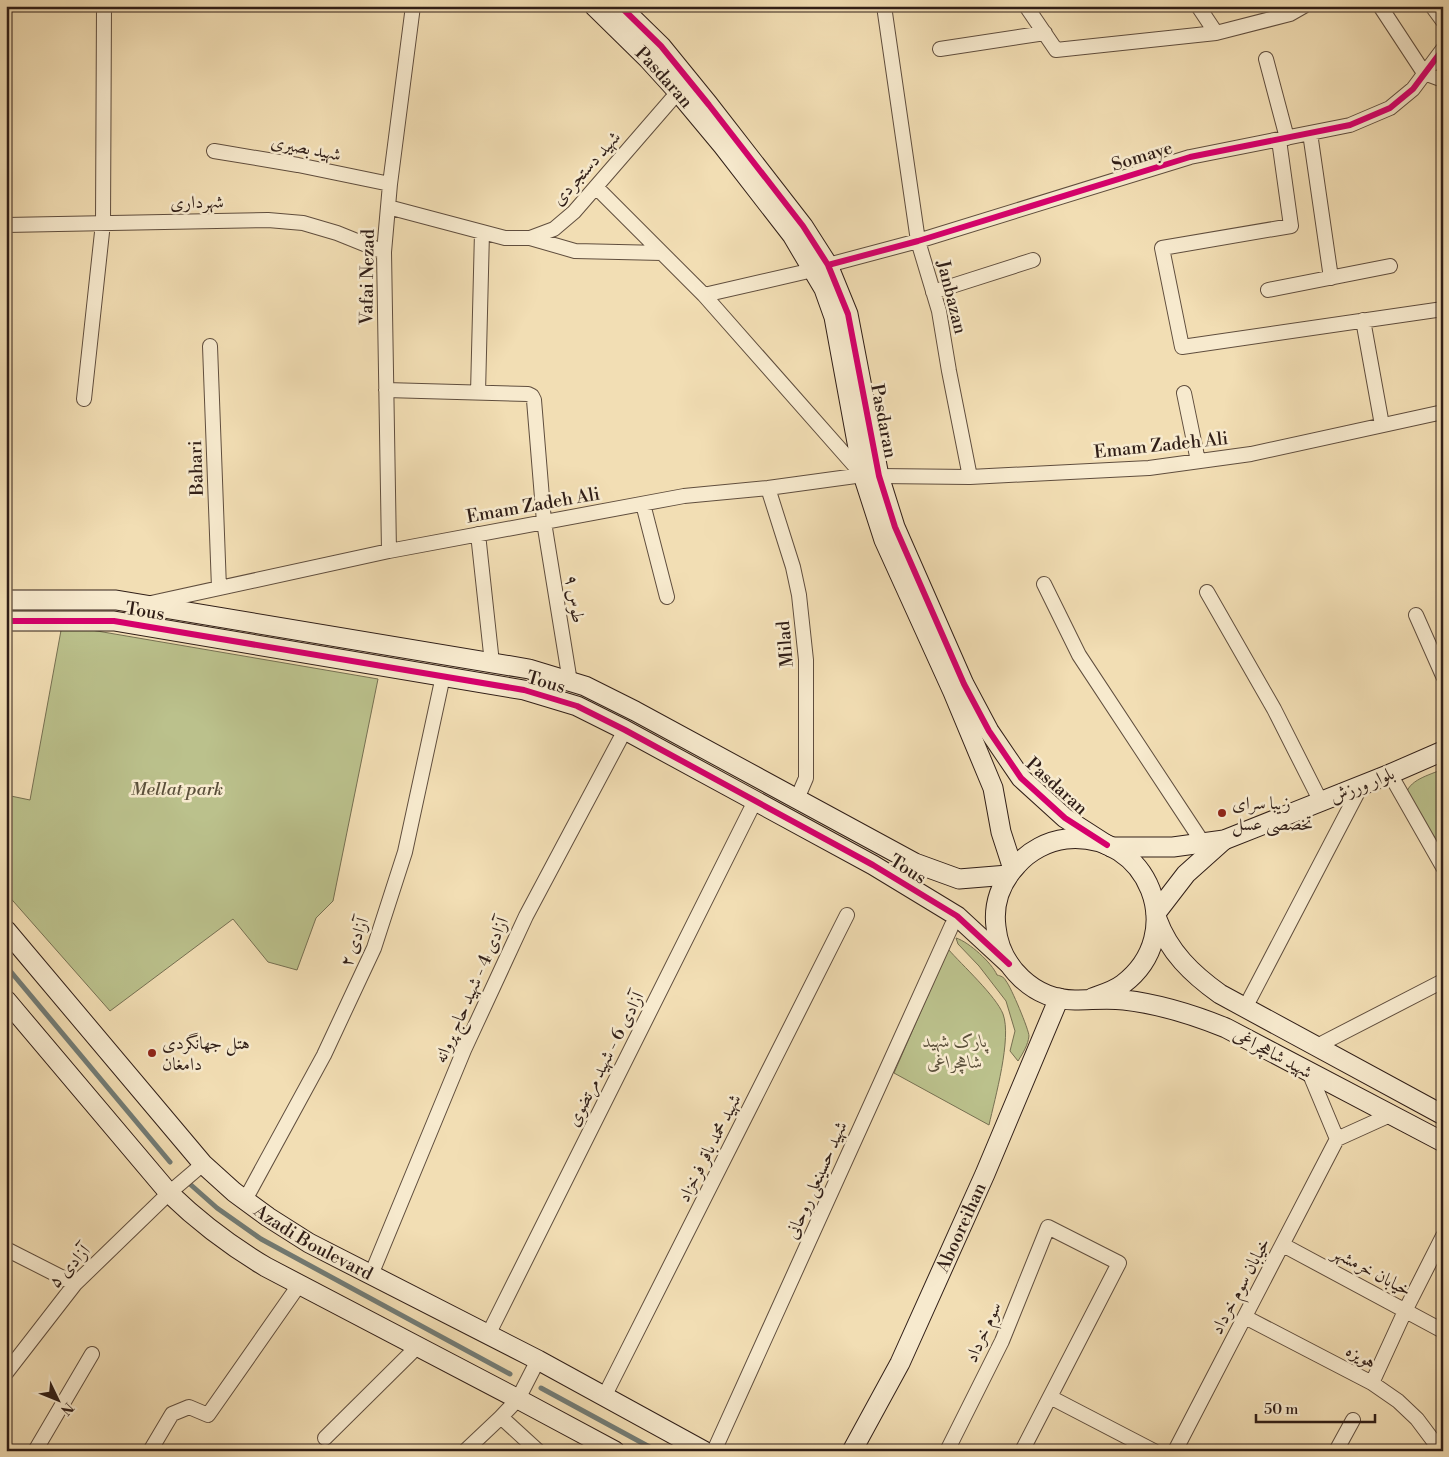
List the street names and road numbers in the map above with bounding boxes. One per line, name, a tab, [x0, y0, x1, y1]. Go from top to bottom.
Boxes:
street label: Pasdaran	[630, 42, 698, 113]
street label: شهید دستجردی	[547, 126, 626, 211]
street label: شهید بصیری	[269, 130, 343, 167]
street label: Somaye	[1109, 136, 1176, 177]
street label: شهرداری	[170, 191, 224, 214]
street label: Vafai Nezad	[355, 228, 380, 326]
street label: Janbazan	[931, 257, 972, 337]
street label: Pasdaran	[865, 382, 902, 460]
street label: Emam Zadeh Ali	[1093, 427, 1229, 464]
street label: Bahari	[184, 440, 209, 497]
street label: Emam Zadeh Ali	[465, 482, 602, 529]
street label: طوس ۹	[559, 573, 590, 625]
street label: Tous	[124, 597, 166, 626]
street label: Milad	[772, 619, 799, 668]
street label: Tous	[524, 666, 568, 699]
street label: Pasdaran	[1021, 753, 1093, 820]
street label: بلوار ورزش	[1326, 762, 1398, 809]
street label: Tous	[885, 849, 931, 890]
street label: آزادی ۲	[335, 912, 375, 970]
street label: آزادی 4 - شهید حاج پروانه	[429, 912, 518, 1068]
street label: آزادی 6 - شهید مرتضوی	[562, 986, 651, 1131]
street label: شهید شاهچراغی	[1229, 1023, 1316, 1084]
street label: شهید محمد باقر فرخزاد	[672, 1090, 747, 1206]
street label: شهید حسینعلی روحانی	[780, 1118, 854, 1243]
street label: Abooreihan	[931, 1179, 992, 1277]
street label: Azadi Boulevard	[248, 1199, 377, 1286]
street label: خیابان سوم خرداد	[1205, 1234, 1279, 1340]
street label: آزادی ۵	[44, 1238, 97, 1293]
street label: خیابان خرمشهر	[1327, 1240, 1415, 1302]
street label: سوم خرداد	[960, 1298, 1011, 1368]
street label: هویزه	[1342, 1339, 1380, 1374]

